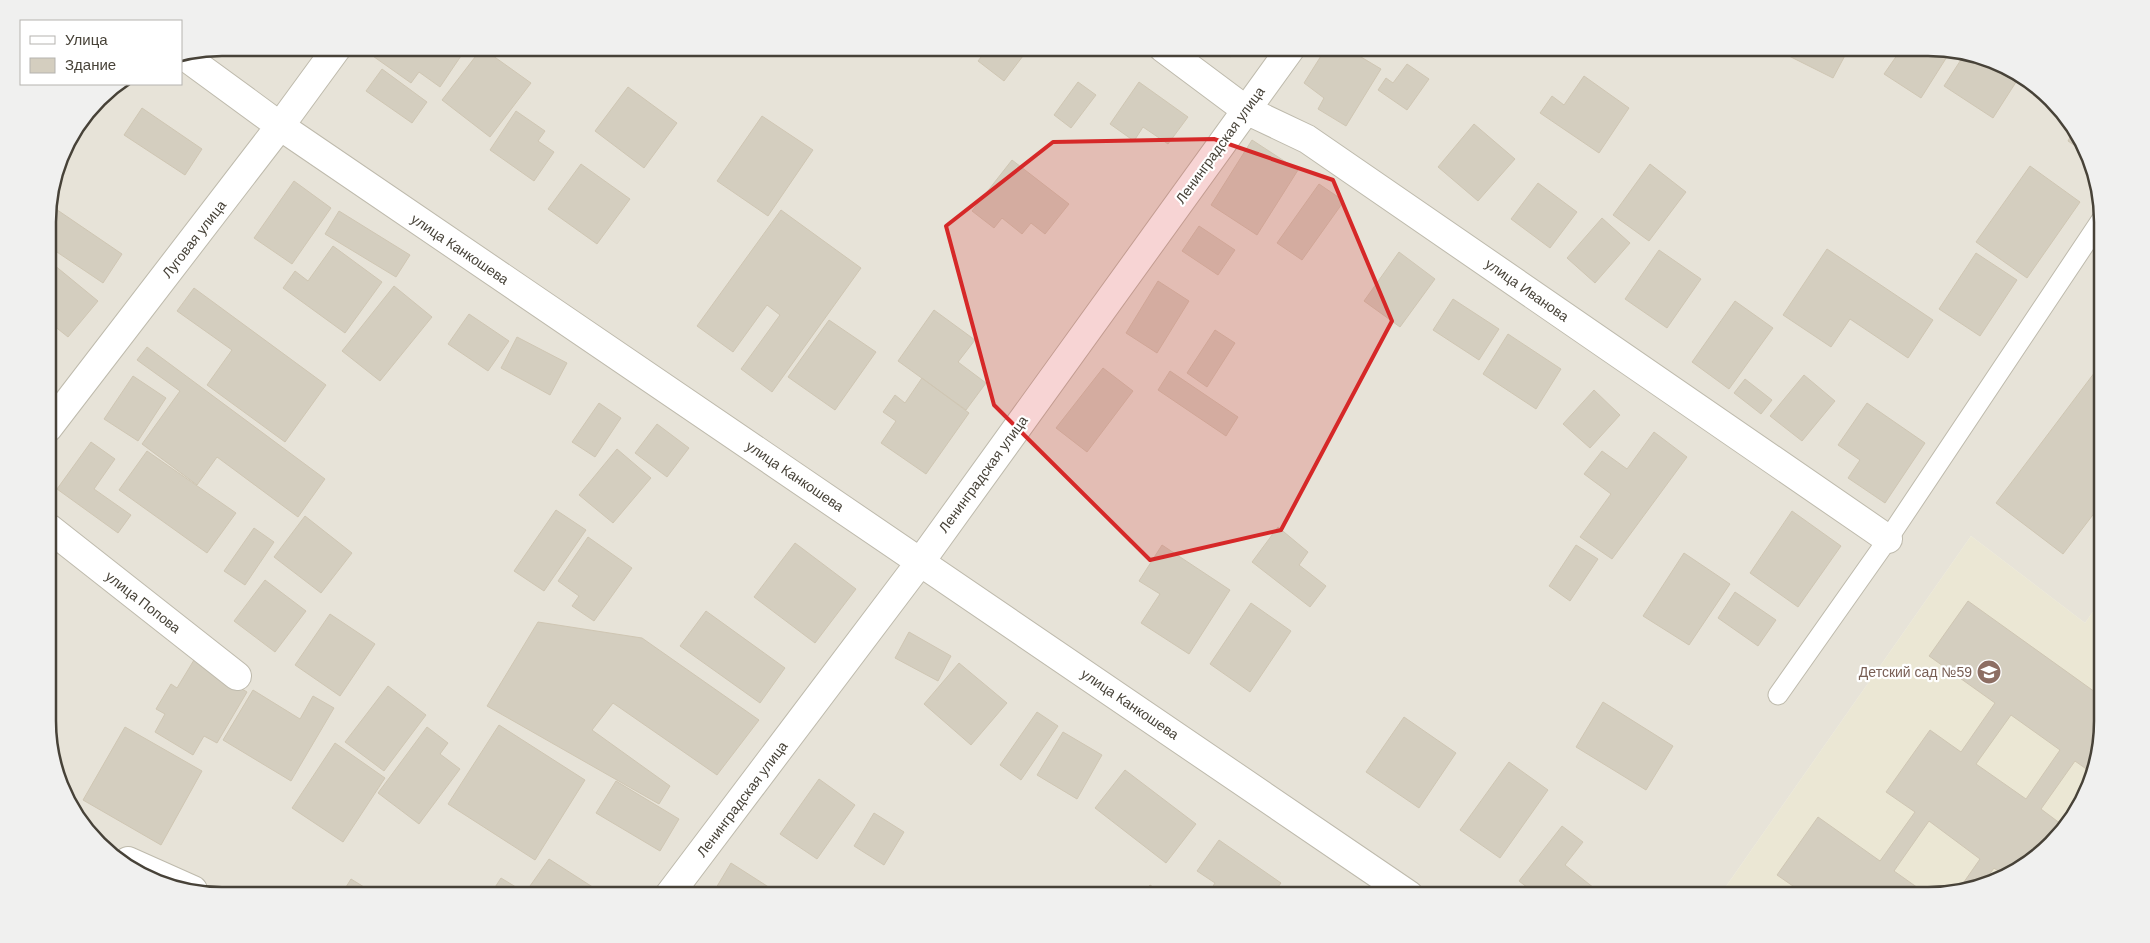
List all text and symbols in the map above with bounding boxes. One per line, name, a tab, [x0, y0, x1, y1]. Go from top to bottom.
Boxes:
legend	[20, 20, 182, 85]
text: Улица	[65, 31, 108, 48]
text: Здание	[65, 56, 116, 73]
street label: Ленинградская улица	[1172, 83, 1268, 206]
street label: Луговая улица	[159, 197, 229, 281]
street label: улица Канкошева	[408, 210, 512, 288]
street label: улица Иванова	[1482, 255, 1572, 325]
street label: Ленинградская улица	[935, 412, 1031, 535]
street label: улица Канкошева	[743, 437, 847, 515]
street label: улица Попова	[102, 568, 184, 636]
school or university icon: Детский сад №59	[1976, 659, 2002, 685]
place label: Детский сад №59	[1859, 664, 1972, 680]
street label: улица Канкошева	[1078, 665, 1182, 743]
street label: Ленинградская улица	[693, 738, 791, 860]

